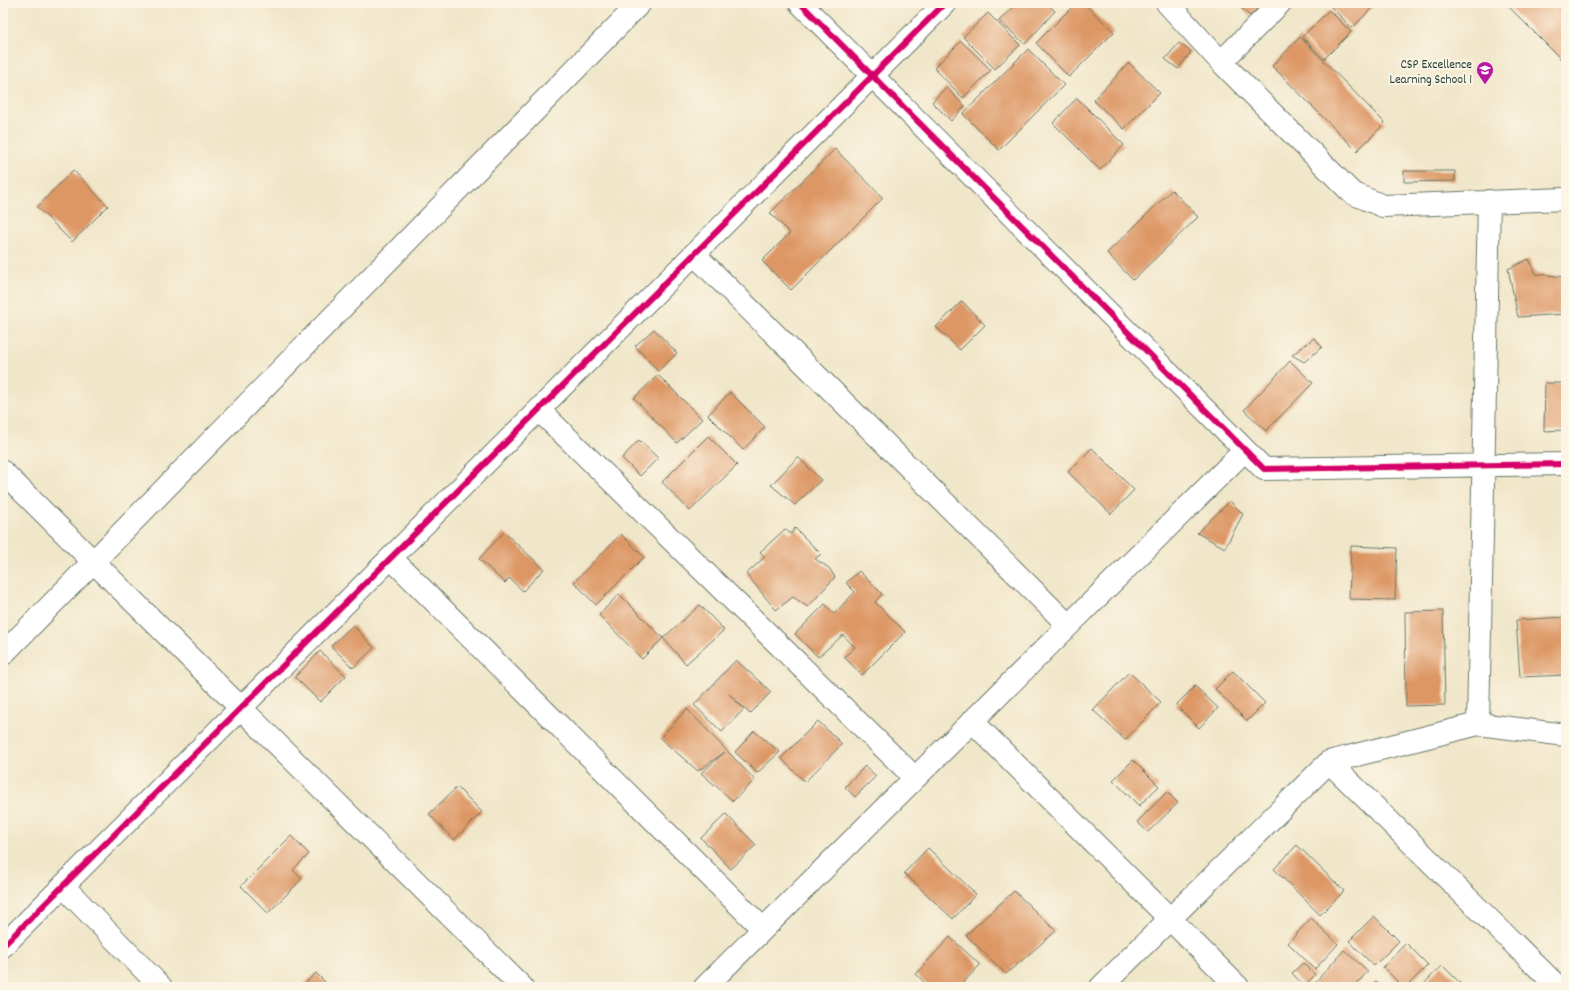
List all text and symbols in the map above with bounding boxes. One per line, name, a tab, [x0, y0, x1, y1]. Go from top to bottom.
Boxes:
place label: CSP Excellence Learning School 1	[1390, 56, 1472, 90]
school or university icon: CSP Excellence Learning School 1	[1475, 60, 1495, 85]

